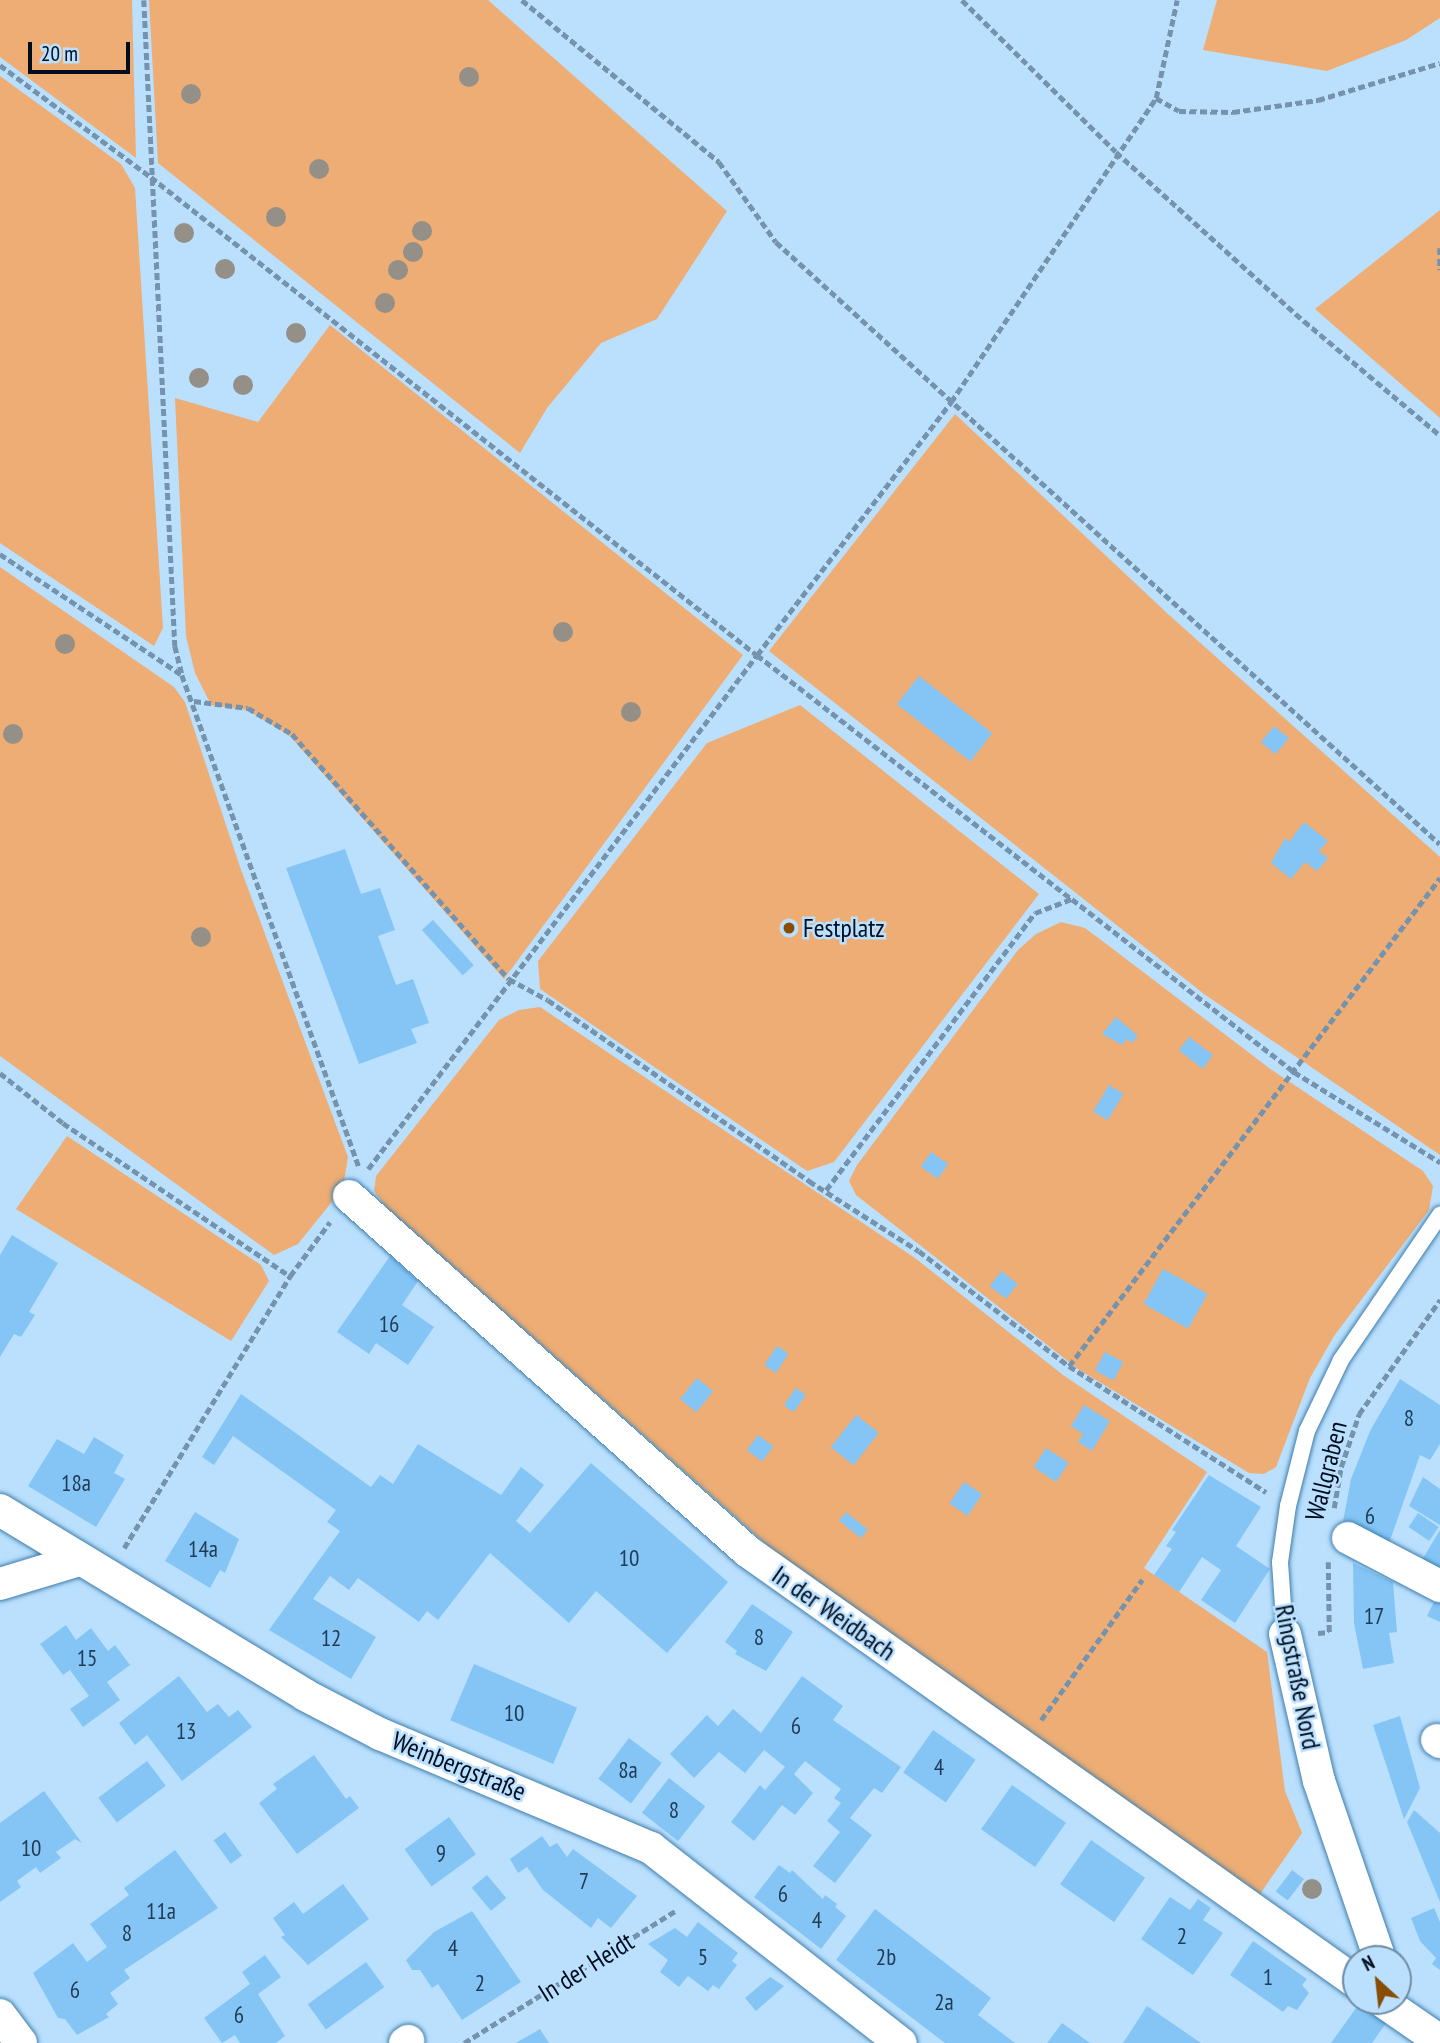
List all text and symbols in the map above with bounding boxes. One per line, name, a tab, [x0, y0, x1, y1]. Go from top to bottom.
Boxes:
scale bar	[32, 28, 133, 72]
text: 20 m	[41, 40, 78, 67]
place label: Festplatz	[803, 912, 885, 944]
marker: Festplatz	[781, 920, 797, 936]
house number: 16	[379, 1310, 399, 1338]
house number: 8	[1404, 1404, 1414, 1432]
street label: Wallgraben	[1299, 1418, 1353, 1524]
house number: 18a	[61, 1469, 91, 1497]
house number: 6	[1365, 1502, 1375, 1530]
house number: 14a	[188, 1535, 218, 1563]
house number: 10	[619, 1544, 639, 1572]
street label: In der Weidbach	[766, 1559, 902, 1667]
street label: Ringstraße Nord	[1269, 1602, 1327, 1752]
house number: 17	[1364, 1602, 1384, 1630]
house number: 8	[754, 1623, 764, 1651]
house number: 12	[321, 1624, 341, 1652]
house number: 15	[77, 1644, 97, 1672]
house number: 10	[504, 1699, 524, 1727]
house number: 6	[791, 1712, 801, 1740]
house number: 13	[176, 1717, 196, 1745]
street label: Weinbergstraße	[388, 1725, 530, 1807]
house number: 4	[934, 1753, 944, 1781]
house number: 8a	[618, 1756, 638, 1784]
house number: 8	[669, 1796, 679, 1824]
house number: 10	[21, 1834, 41, 1862]
house number: 9	[436, 1839, 446, 1867]
house number: 7	[579, 1867, 589, 1895]
house number: 6	[778, 1880, 788, 1908]
house number: 11a	[146, 1897, 176, 1925]
house number: 4	[812, 1906, 822, 1934]
house number: 8	[122, 1919, 132, 1947]
house number: 2	[1177, 1922, 1187, 1950]
street label: In der Heidt	[533, 1926, 639, 2008]
house number: 4	[448, 1934, 458, 1962]
house number: 5	[698, 1943, 708, 1971]
house number: 2b	[876, 1943, 896, 1971]
north arrow	[1342, 1945, 1412, 2015]
text: N	[1358, 1950, 1378, 1976]
house number: 1	[1263, 1963, 1273, 1991]
house number: 2	[475, 1969, 485, 1997]
house number: 6	[70, 1976, 80, 2004]
house number: 2a	[934, 1988, 954, 2016]
house number: 6	[234, 2001, 244, 2029]

